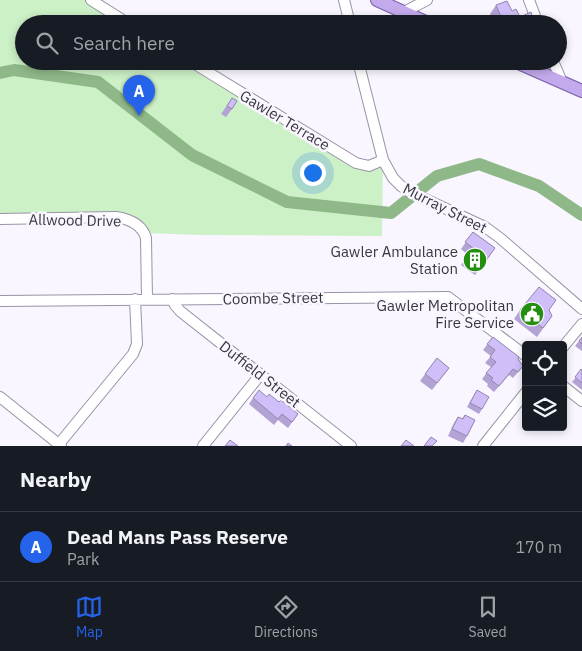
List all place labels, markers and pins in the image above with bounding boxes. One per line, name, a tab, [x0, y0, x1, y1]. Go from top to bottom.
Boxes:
pin: A	[123, 75, 155, 116]
place label: Gawler Ambulance Station	[330, 242, 458, 278]
building icon: Gawler Ambulance Station	[462, 247, 488, 273]
place label: Gawler Metropolitan Fire Service	[376, 296, 514, 332]
public building icon: Gawler Metropolitan Fire Service	[519, 301, 545, 327]

